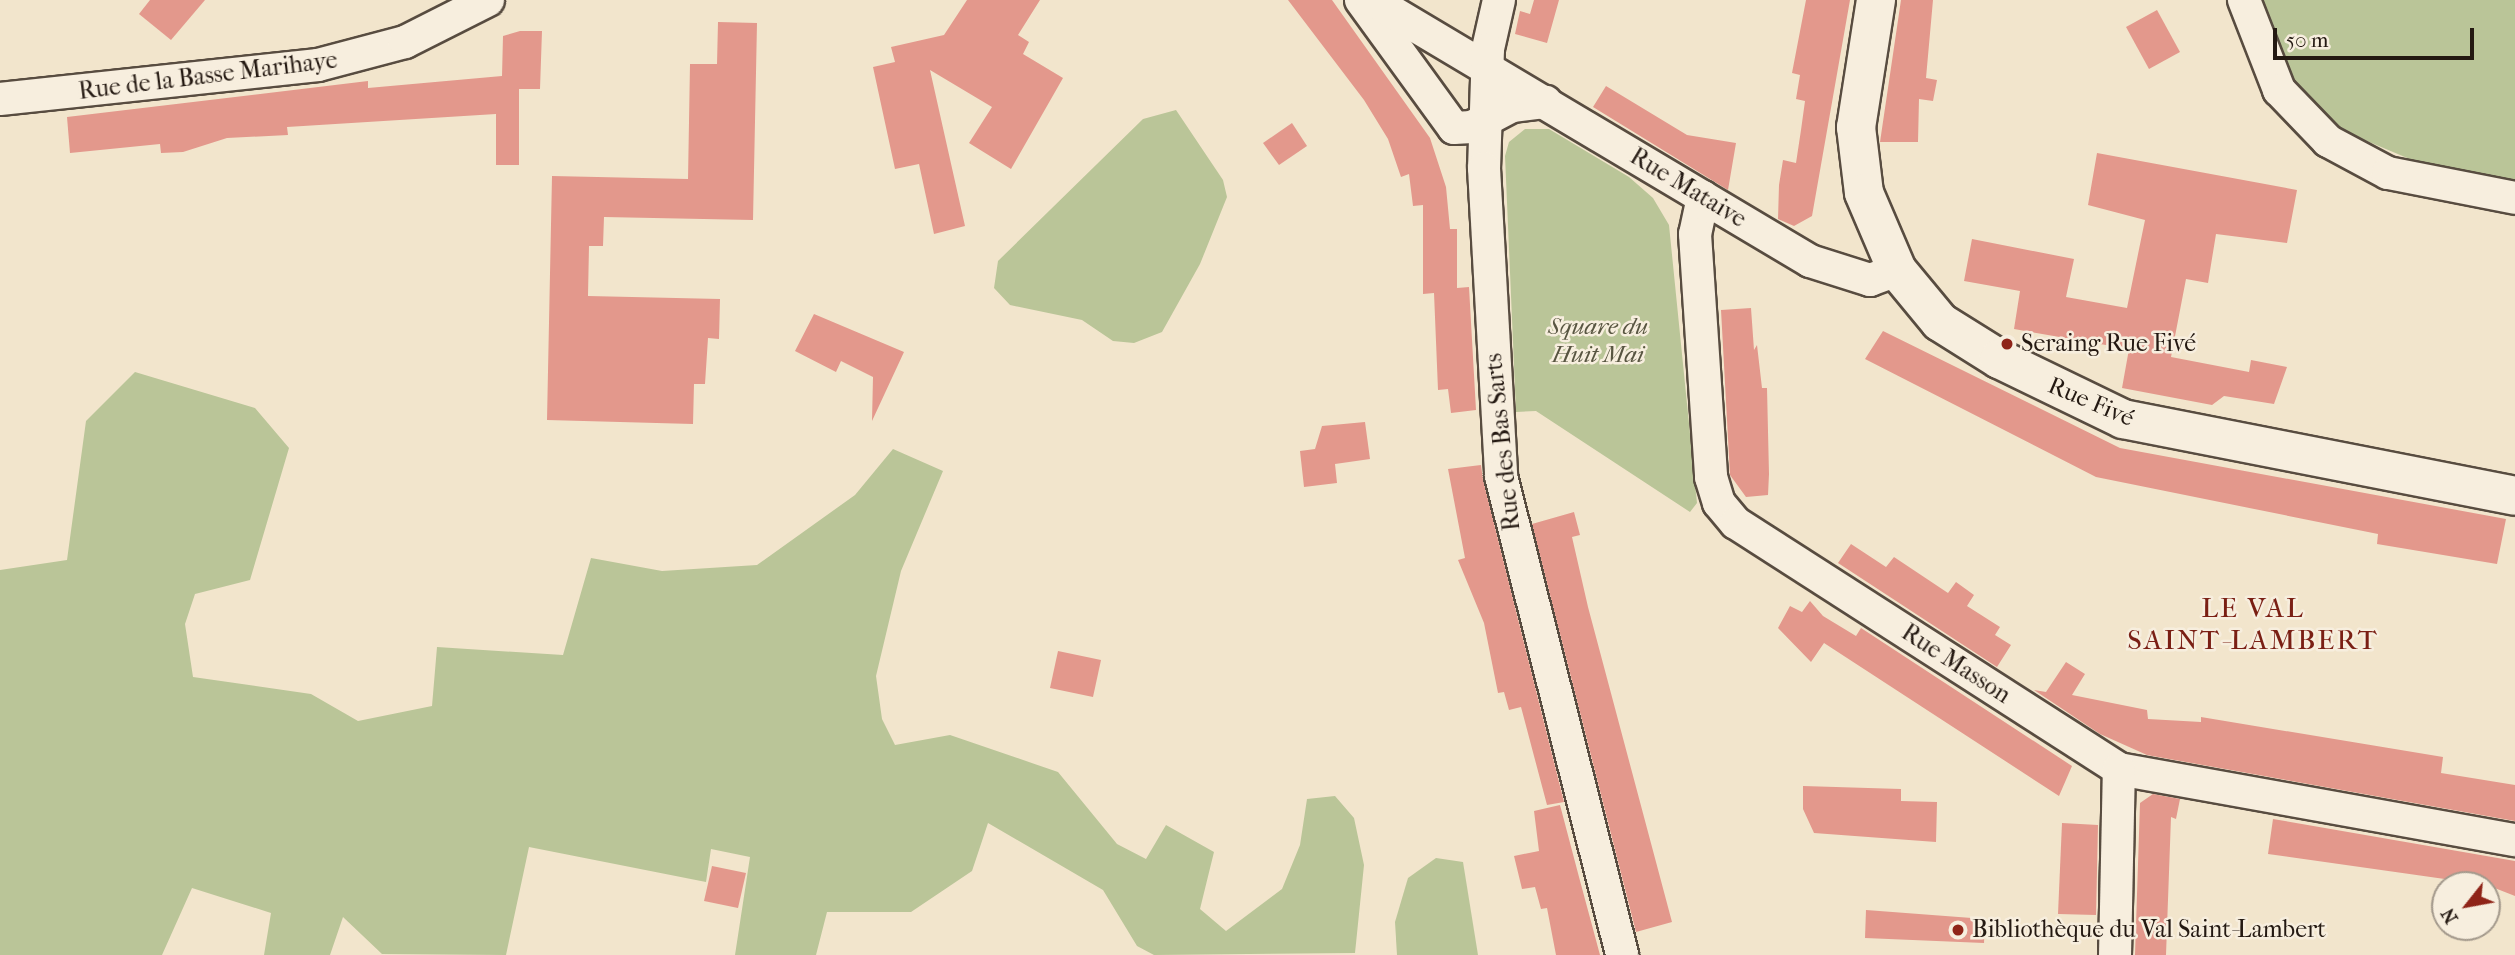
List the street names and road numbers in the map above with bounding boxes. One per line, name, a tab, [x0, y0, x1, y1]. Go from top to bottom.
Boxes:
street label: Rue de la Basse Marihaye	[77, 46, 339, 106]
street label: Rue Mataive	[1625, 142, 1751, 234]
street label: Rue des Bas Sarts	[1479, 352, 1527, 532]
street label: Rue Fivé	[2044, 371, 2138, 433]
street label: Rue Masson	[1896, 618, 2016, 710]

